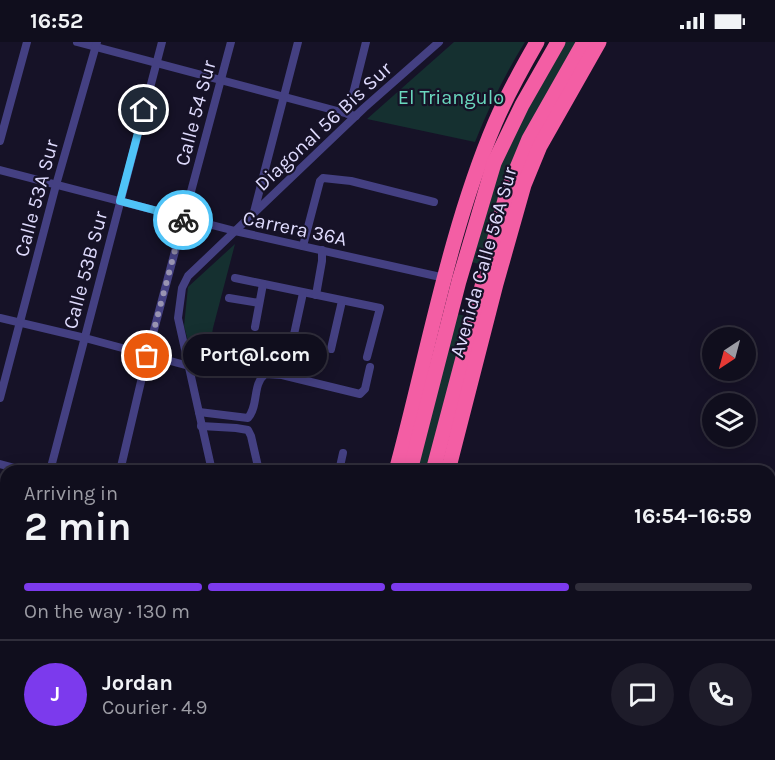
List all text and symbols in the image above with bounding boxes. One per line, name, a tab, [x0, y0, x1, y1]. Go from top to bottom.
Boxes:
text: 16:52	[30, 8, 83, 34]
street label: Calle 54 Sur	[170, 57, 221, 168]
street label: Diagonal 56 Bis Sur	[250, 57, 397, 196]
pin	[118, 84, 169, 135]
park label: El Triangulo	[398, 86, 504, 109]
icon: home	[127, 93, 160, 126]
street label: Calle 53A Sur	[10, 136, 63, 259]
street label: Avenida Calle 56A Sur	[445, 164, 522, 360]
courier	[153, 190, 213, 250]
icon: bike	[167, 204, 200, 237]
street label: Carrera 36A	[241, 206, 349, 251]
street label: Calle 53B Sur	[59, 208, 112, 332]
north arrow	[702, 327, 756, 381]
map controls	[702, 327, 756, 447]
pin	[121, 330, 172, 381]
callout: Port@l.com	[183, 335, 327, 377]
icon: bag	[130, 339, 163, 372]
text: Port@l.com	[200, 343, 310, 366]
button: layers	[702, 393, 756, 447]
text: Arriving in	[24, 482, 118, 505]
text: 16:54–16:59	[634, 503, 752, 529]
text: 2 min	[24, 504, 132, 550]
text: On the way · 130 m	[24, 600, 190, 623]
button: chat	[611, 663, 674, 726]
button: phone	[689, 663, 752, 726]
text: Jordan	[102, 670, 173, 696]
text: J	[51, 681, 60, 707]
text: Courier · 4.9	[102, 696, 207, 719]

